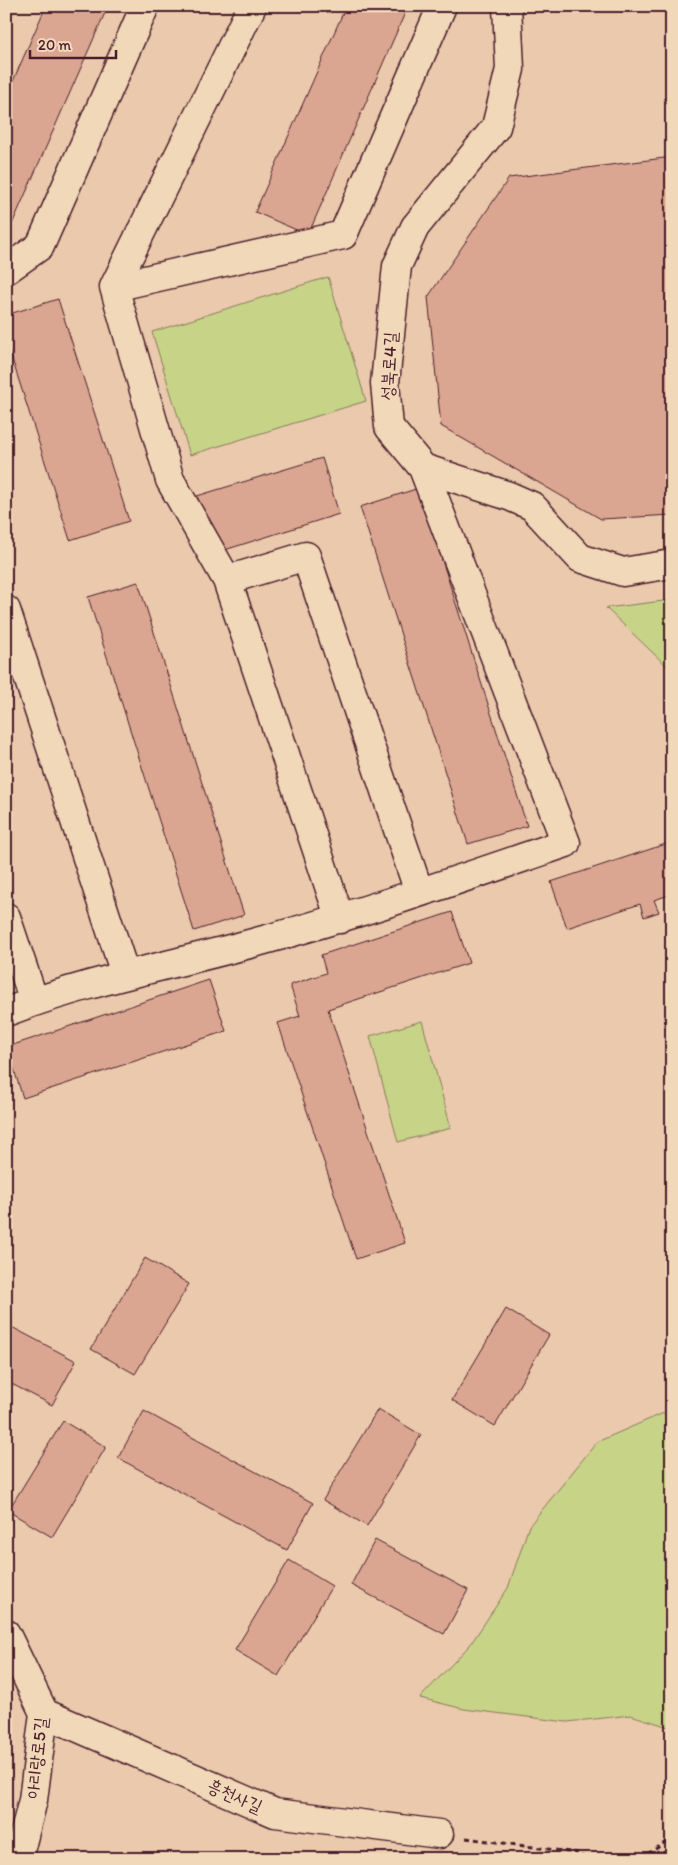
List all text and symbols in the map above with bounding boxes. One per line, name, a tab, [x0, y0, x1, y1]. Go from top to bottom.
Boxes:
scale bar	[30, 28, 116, 60]
text: 20 m	[38, 36, 72, 54]
street label: 성북로4길	[376, 331, 402, 401]
street label: 아리랑로5길	[22, 1716, 52, 1800]
street label: 흥천사길	[204, 1774, 266, 1818]

